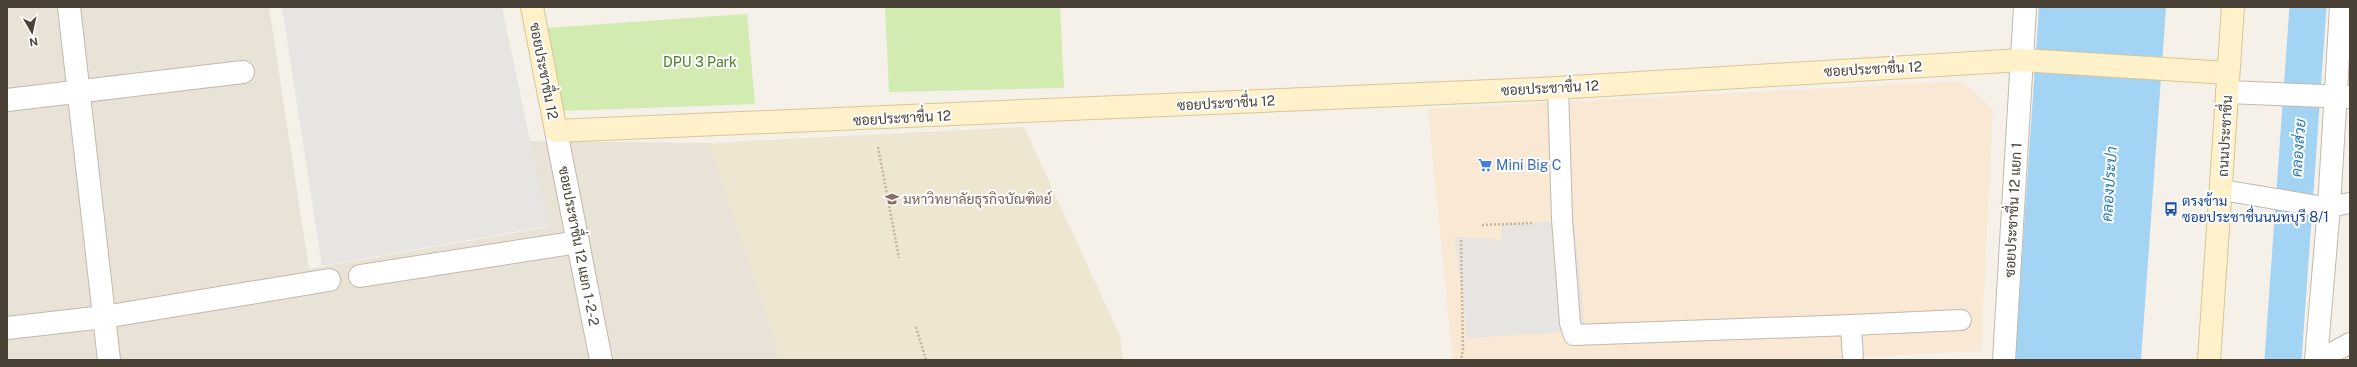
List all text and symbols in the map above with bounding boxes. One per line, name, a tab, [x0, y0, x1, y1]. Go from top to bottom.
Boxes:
north arrow	[12, 12, 52, 52]
street label: ซอยประชาชื่น 12	[527, 20, 565, 121]
text: N	[28, 35, 39, 48]
park label: DPU 3 Park	[663, 54, 737, 70]
street label: ซอยประชาชื่น 12	[1823, 54, 1923, 80]
street label: ซอยประชาชื่น 12	[1500, 73, 1600, 99]
street label: ซอยประชาชื่น 12	[1176, 88, 1276, 114]
street label: ถนนประชาชื่น	[2211, 94, 2235, 177]
street label: ซอยประชาชื่น 12	[852, 103, 952, 129]
water label: คลองส่วย	[2286, 118, 2309, 178]
street label: ซอยประชาชื่น 12 แยก 1	[1997, 142, 2025, 278]
water label: คลองประปา	[2098, 146, 2120, 222]
supermarket icon: Mini Big C	[1477, 157, 1493, 173]
place label: Mini Big C	[1496, 157, 1561, 173]
street label: ซอยประชาชื่น 12 แยก 1-2-2	[556, 164, 606, 327]
place label: มหาวิทยาลัยธุรกิจบัณฑิตย์	[903, 190, 1052, 209]
school or university icon: มหาวิทยาลัยธุรกิจบัณฑิตย์	[884, 191, 900, 207]
place label: ตรงข้าม ซอยประชาชื่นนนทบุรี 8/1	[2182, 192, 2329, 227]
bus stop icon: ตรงข้าม ซอยประชาชื่นนนทบุรี 8/1	[2163, 201, 2179, 217]

